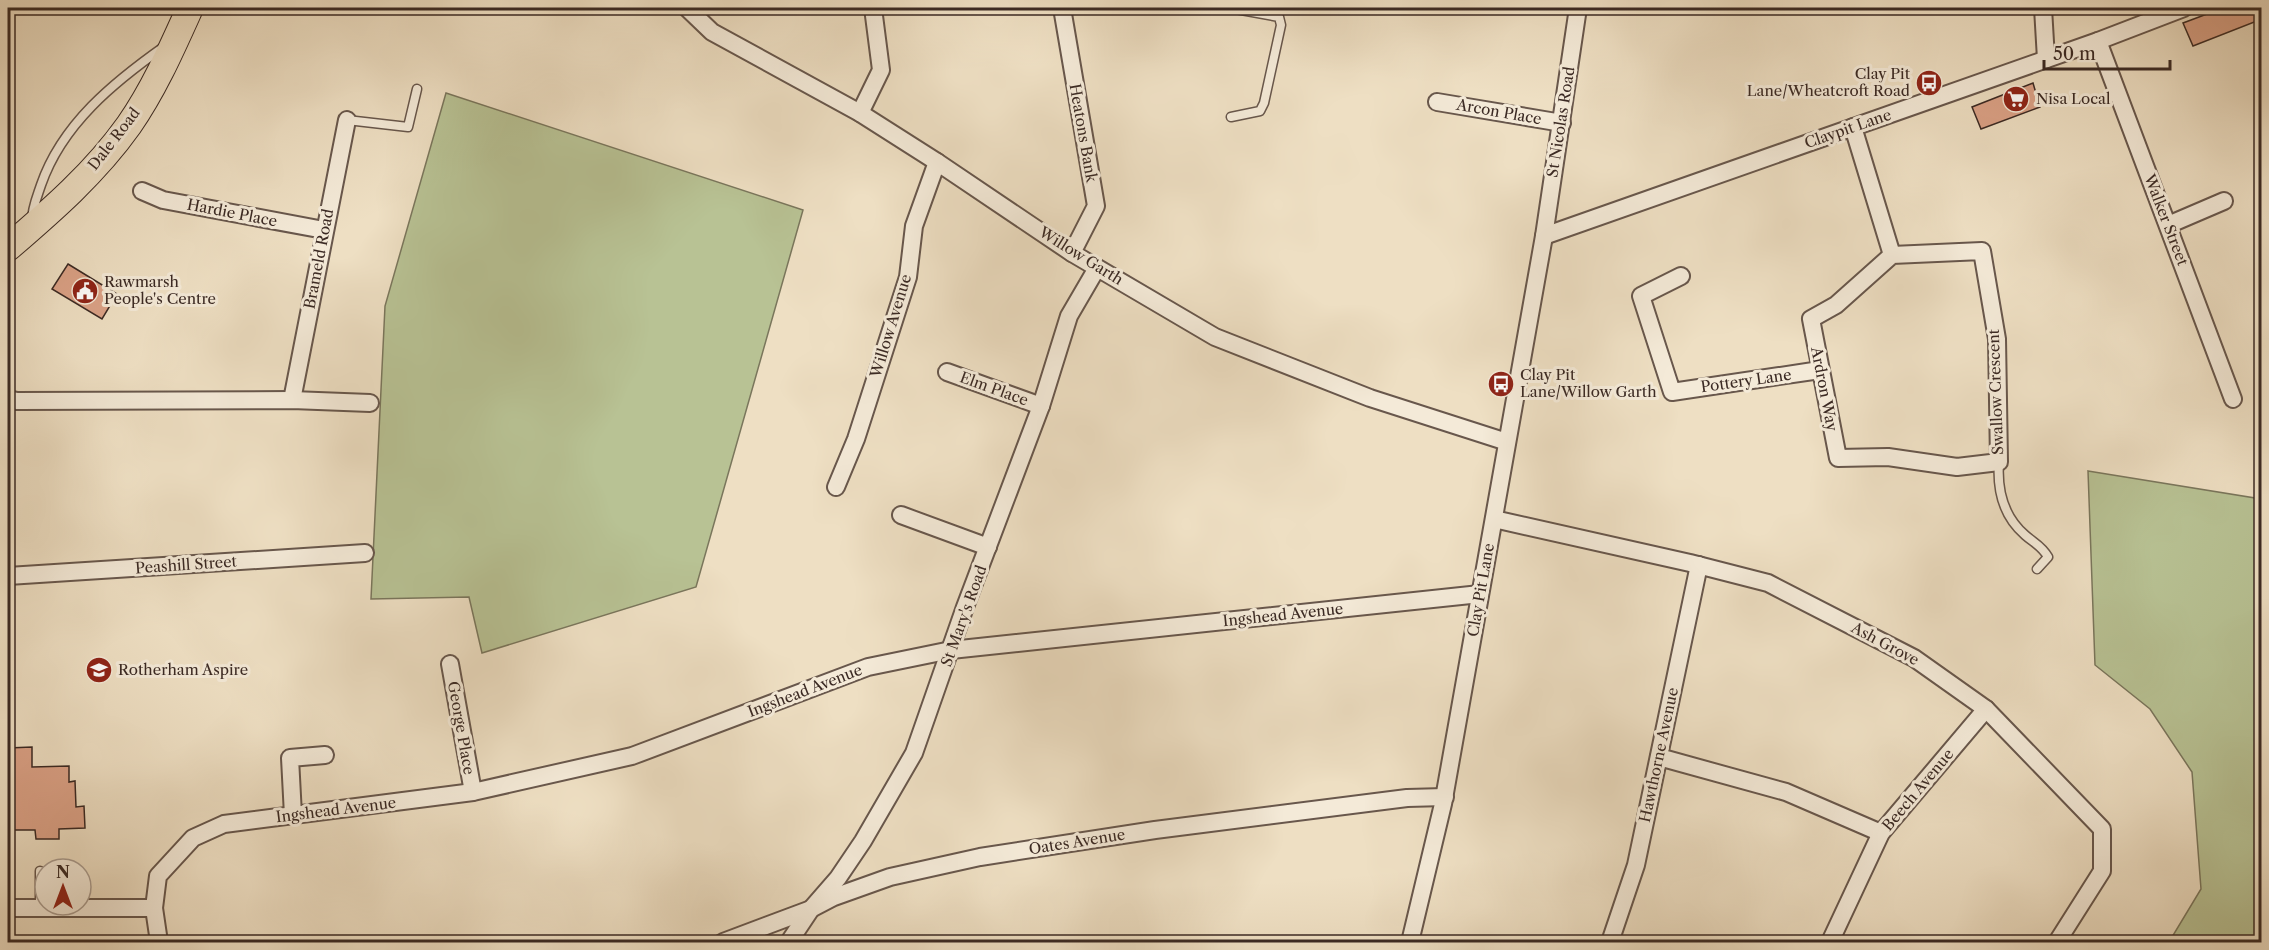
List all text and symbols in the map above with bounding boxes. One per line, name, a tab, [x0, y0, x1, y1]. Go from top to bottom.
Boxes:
scale bar	[2044, 33, 2170, 71]
text: 50 m	[2053, 43, 2096, 65]
place label: Clay Pit Lane/Wheatcroft Road	[1747, 64, 1911, 100]
street label: St Nicolas Road	[1542, 65, 1579, 179]
bus stop icon: Clay Pit Lane/Wheatcroft Road	[1914, 68, 1944, 98]
street label: Heatons Bank	[1065, 82, 1102, 185]
supermarket icon: Nisa Local	[2001, 84, 2031, 114]
place label: Nisa Local	[2036, 89, 2111, 108]
street label: Arcon Place	[1454, 94, 1543, 128]
street label: Dale Road	[83, 104, 144, 174]
street label: Claypit Lane	[1802, 105, 1894, 152]
street label: Walker Street	[2140, 170, 2193, 269]
street label: Hardie Place	[185, 194, 279, 231]
street label: Brameld Road	[299, 207, 338, 311]
street label: Willow Garth	[1035, 222, 1127, 289]
place label: Rawmarsh People's Centre	[104, 272, 216, 308]
street label: Willow Avenue	[865, 272, 915, 381]
public building icon: Rawmarsh People's Centre	[70, 276, 100, 306]
street label: Swallow Crescent	[1984, 328, 2007, 455]
street label: Ardron Way	[1807, 344, 1842, 433]
place label: Clay Pit Lane/Willow Garth	[1520, 365, 1657, 401]
street label: Pottery Lane	[1699, 365, 1793, 396]
street label: Elm Place	[957, 367, 1031, 410]
bus stop icon: Clay Pit Lane/Willow Garth	[1486, 369, 1516, 399]
street label: Clay Pit Lane	[1463, 542, 1498, 638]
street label: Peashill Street	[135, 551, 238, 578]
street label: St Mary's Road	[936, 562, 991, 669]
street label: Ingshead Avenue	[1222, 599, 1344, 630]
street label: Ash Grove	[1847, 617, 1922, 669]
school or university icon: Rotherham Aspire	[84, 655, 114, 685]
place label: Rotherham Aspire	[118, 660, 248, 679]
street label: Ingshead Avenue	[745, 660, 865, 721]
street label: George Place	[444, 680, 479, 776]
street label: Hawthorne Avenue	[1635, 686, 1682, 824]
street label: Beech Avenue	[1878, 745, 1957, 835]
street label: Ingshead Avenue	[275, 793, 397, 826]
street label: Oates Avenue	[1027, 825, 1126, 859]
north arrow	[33, 857, 93, 917]
text: N	[56, 862, 70, 882]

